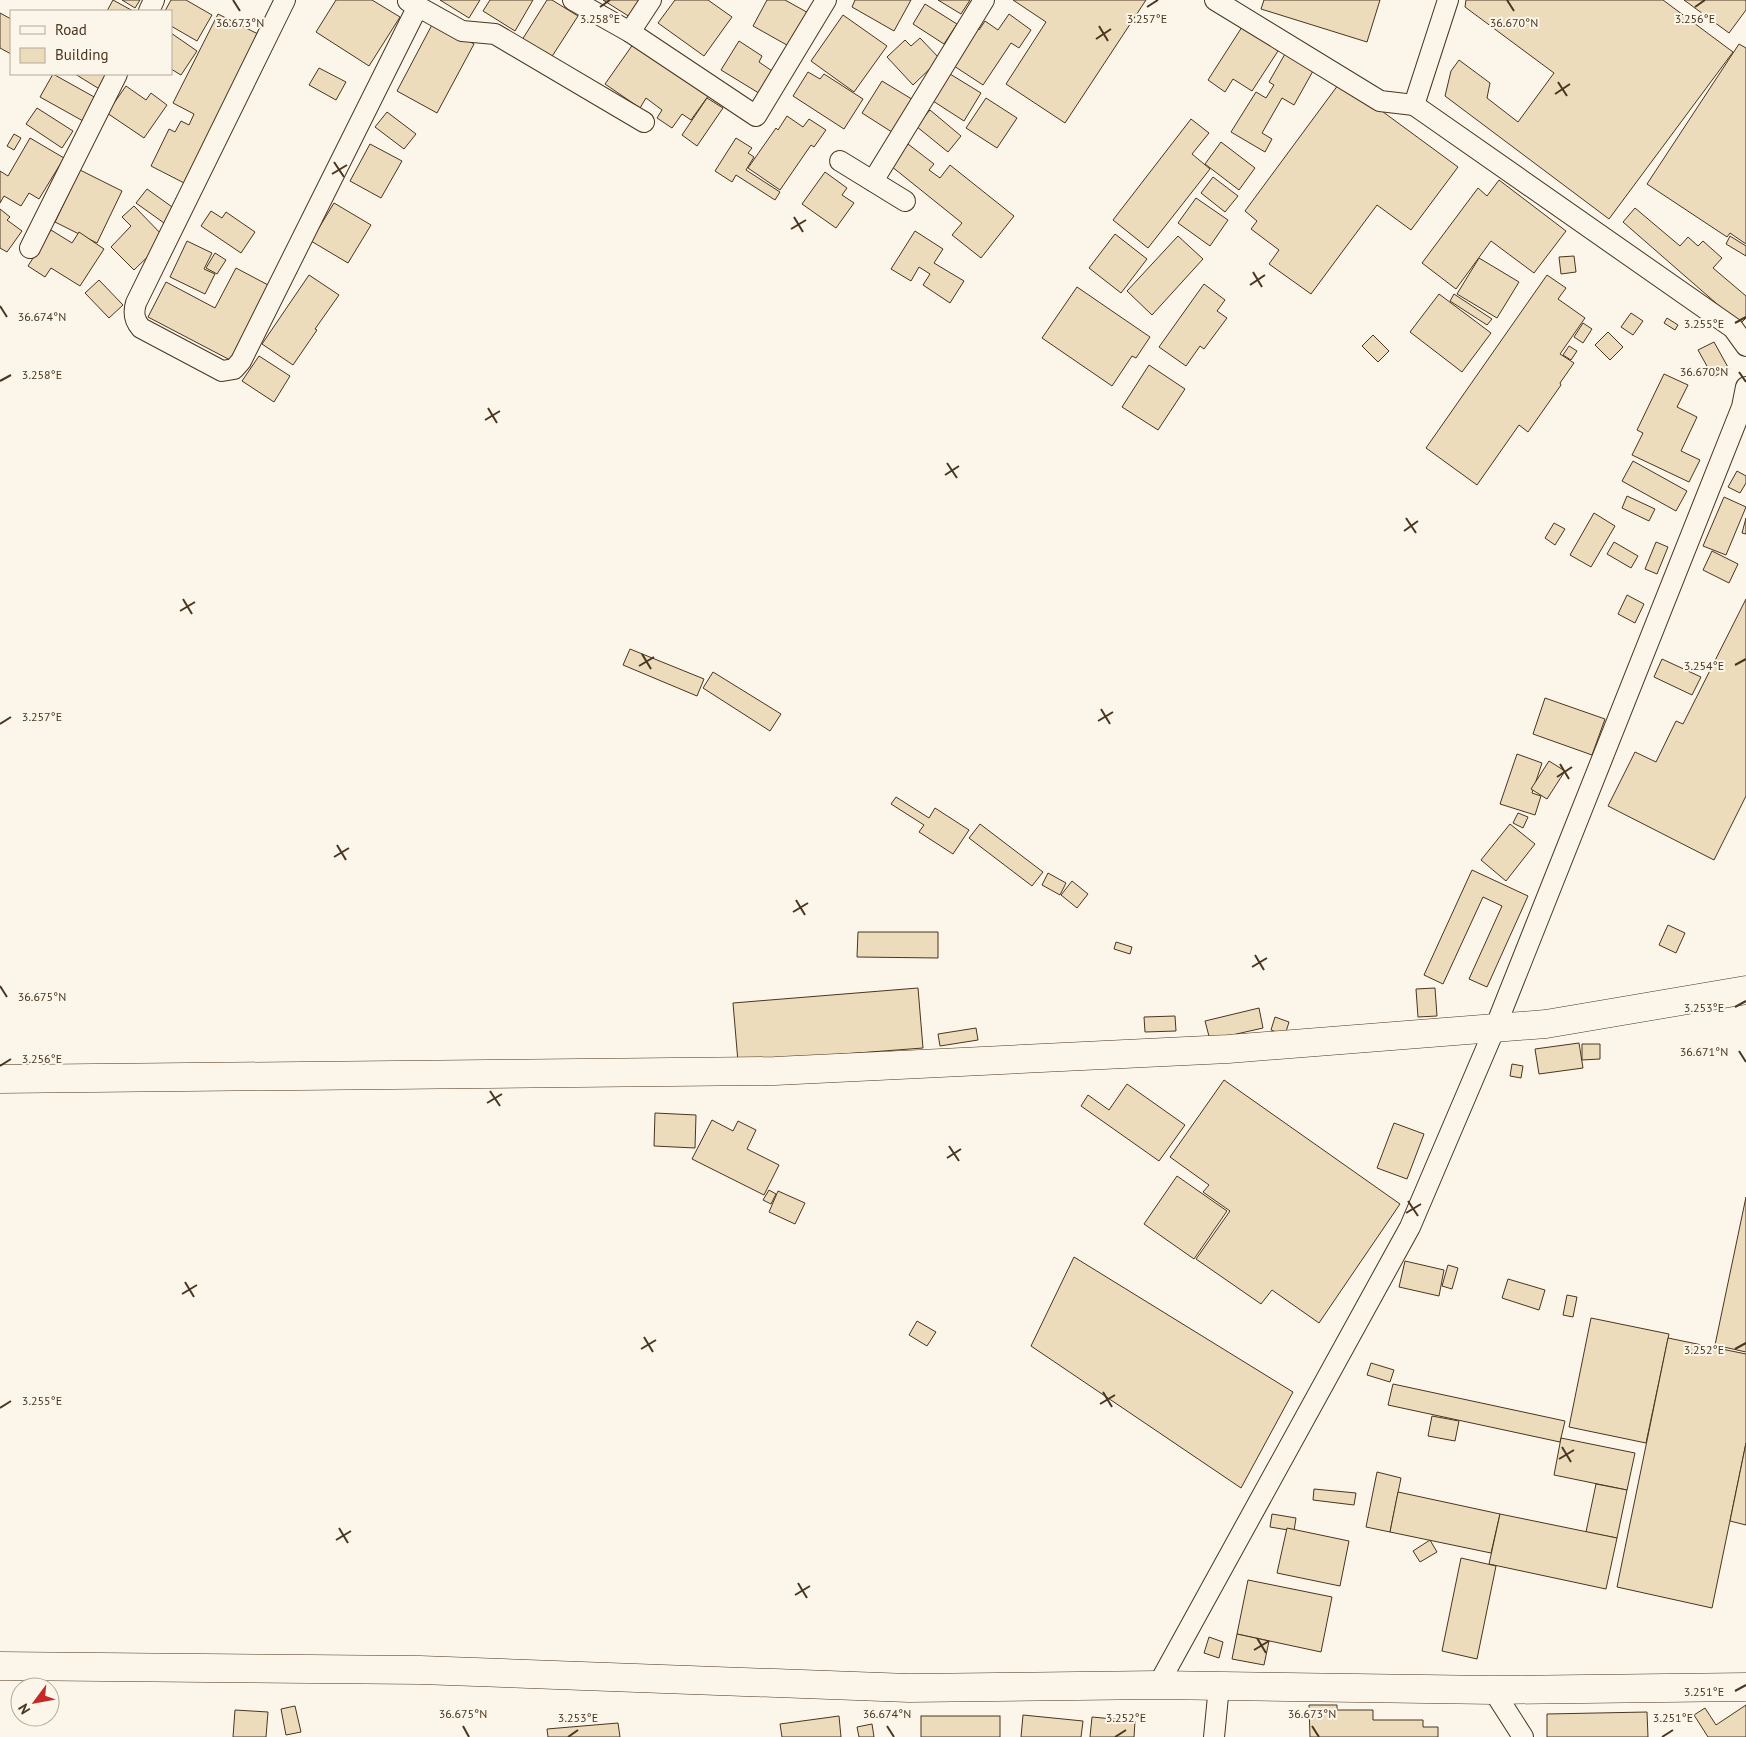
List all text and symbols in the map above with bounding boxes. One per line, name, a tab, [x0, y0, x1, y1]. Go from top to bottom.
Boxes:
legend	[10, 10, 172, 75]
text: 3.258°E	[580, 11, 620, 26]
text: 3.257°E	[1127, 11, 1167, 26]
text: 3.256°E	[1675, 11, 1715, 26]
text: 36.673°N	[216, 15, 264, 30]
text: 36.670°N	[1490, 15, 1538, 30]
text: Road	[55, 20, 87, 39]
text: Building	[55, 45, 109, 64]
text: 36.674°N	[18, 309, 66, 324]
text: 3.255°E	[1684, 316, 1724, 331]
text: 36.670°N	[1680, 364, 1728, 379]
text: 3.258°E	[22, 367, 62, 382]
text: 3.254°E	[1684, 658, 1724, 673]
text: 3.257°E	[22, 709, 62, 724]
text: 36.675°N	[18, 989, 66, 1004]
text: 3.253°E	[1684, 1000, 1724, 1015]
text: 36.671°N	[1680, 1044, 1728, 1059]
text: 3.256°E	[22, 1051, 62, 1066]
text: 3.252°E	[1684, 1342, 1724, 1357]
text: 3.255°E	[22, 1393, 62, 1408]
north arrow	[10, 1677, 60, 1727]
text: 3.251°E	[1684, 1684, 1724, 1699]
text: N	[14, 1700, 34, 1718]
text: 36.675°N	[439, 1706, 487, 1721]
text: 36.674°N	[863, 1706, 911, 1721]
text: 36.673°N	[1288, 1706, 1336, 1721]
text: 3.253°E	[558, 1710, 598, 1725]
text: 3.252°E	[1106, 1710, 1146, 1725]
text: 3.251°E	[1653, 1710, 1693, 1725]

